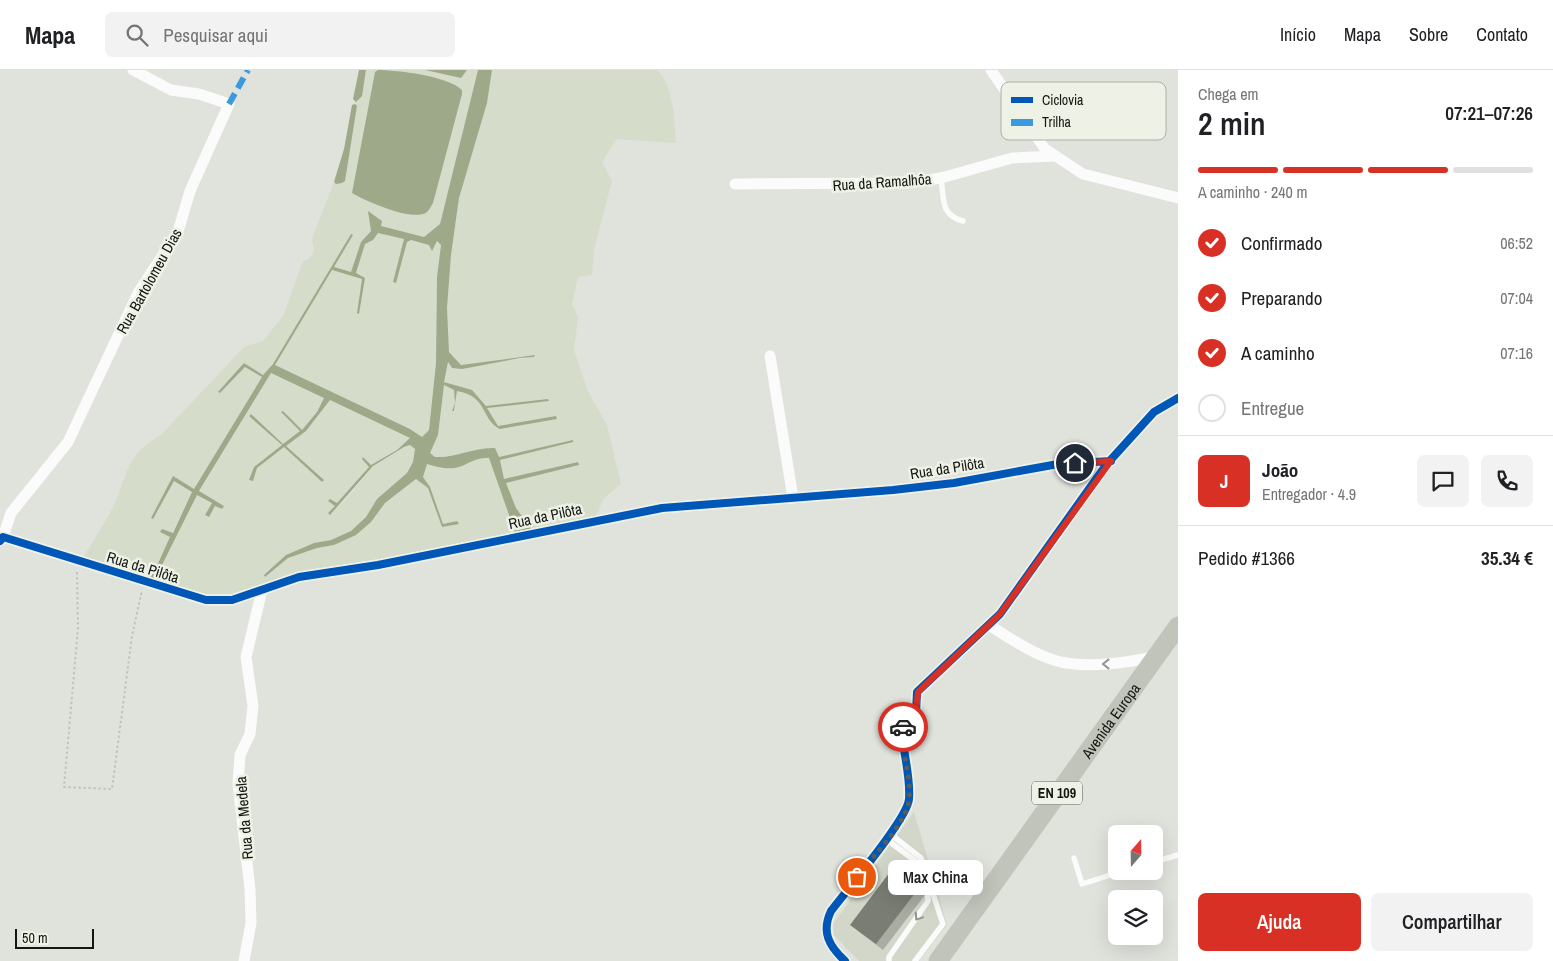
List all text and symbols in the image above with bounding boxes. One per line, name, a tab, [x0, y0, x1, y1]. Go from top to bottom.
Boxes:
search box	[105, 12, 455, 57]
text: Mapa	[25, 19, 75, 51]
icon: search	[123, 21, 151, 49]
text: Pesquisar aqui	[163, 22, 268, 48]
text: Início	[1280, 22, 1316, 47]
text: Mapa	[1344, 22, 1381, 47]
text: Sobre	[1409, 22, 1448, 47]
text: Contato	[1476, 22, 1528, 47]
legend	[1001, 82, 1166, 140]
text: Chega em	[1198, 83, 1259, 105]
text: Ciclovia	[1042, 91, 1084, 109]
text: 07:21–07:26	[1445, 100, 1533, 126]
text: 2 min	[1198, 102, 1266, 145]
text: Trilha	[1042, 113, 1072, 131]
street label: Rua da Ramalhôa	[832, 168, 932, 196]
text: A caminho · 240 m	[1198, 181, 1307, 203]
street label: Rua Bartolomeu Dias	[111, 224, 187, 338]
icon: check	[1198, 229, 1226, 257]
text: Confirmado	[1241, 230, 1322, 256]
text: 06:52	[1500, 232, 1533, 254]
icon: check	[1198, 284, 1226, 312]
text: Preparando	[1241, 285, 1322, 311]
text: 07:04	[1500, 287, 1533, 309]
icon: check	[1198, 339, 1226, 367]
text: A caminho	[1241, 340, 1315, 366]
text: 07:16	[1500, 342, 1533, 364]
text: Entregue	[1241, 395, 1304, 421]
pin	[1054, 442, 1096, 484]
icon: home	[1061, 449, 1089, 477]
street label: Rua da Pilôta	[909, 452, 986, 484]
button: chat	[1417, 455, 1469, 507]
button: phone	[1481, 455, 1533, 507]
text: João	[1262, 457, 1298, 483]
text: J	[1220, 468, 1228, 494]
text: Entregador · 4.9	[1262, 483, 1356, 505]
street label: Rua da Pilôta	[506, 498, 584, 534]
text: Pedido #1366	[1198, 545, 1295, 571]
text: 35.34 €	[1481, 545, 1533, 571]
street label: Rua da Pilôta	[104, 546, 182, 588]
one-way arrow	[1101, 659, 1109, 669]
street label: Avenida Europa	[1076, 678, 1145, 763]
courier	[878, 702, 928, 752]
icon: car	[889, 713, 917, 741]
street label: Rua da Medela	[230, 775, 258, 860]
road number: EN 109	[1032, 781, 1082, 804]
north arrow	[1108, 825, 1162, 880]
map controls	[1108, 825, 1163, 945]
pin	[836, 856, 878, 898]
callout: Max China	[887, 860, 982, 894]
icon: bag	[843, 863, 871, 891]
text: Max China	[903, 866, 968, 888]
button: layers	[1108, 890, 1163, 945]
button: Ajuda	[1198, 893, 1361, 951]
button: Compartilhar	[1371, 893, 1533, 951]
one-way arrow	[915, 911, 924, 920]
scale bar	[15, 926, 94, 949]
text: 50 m	[22, 929, 48, 947]

